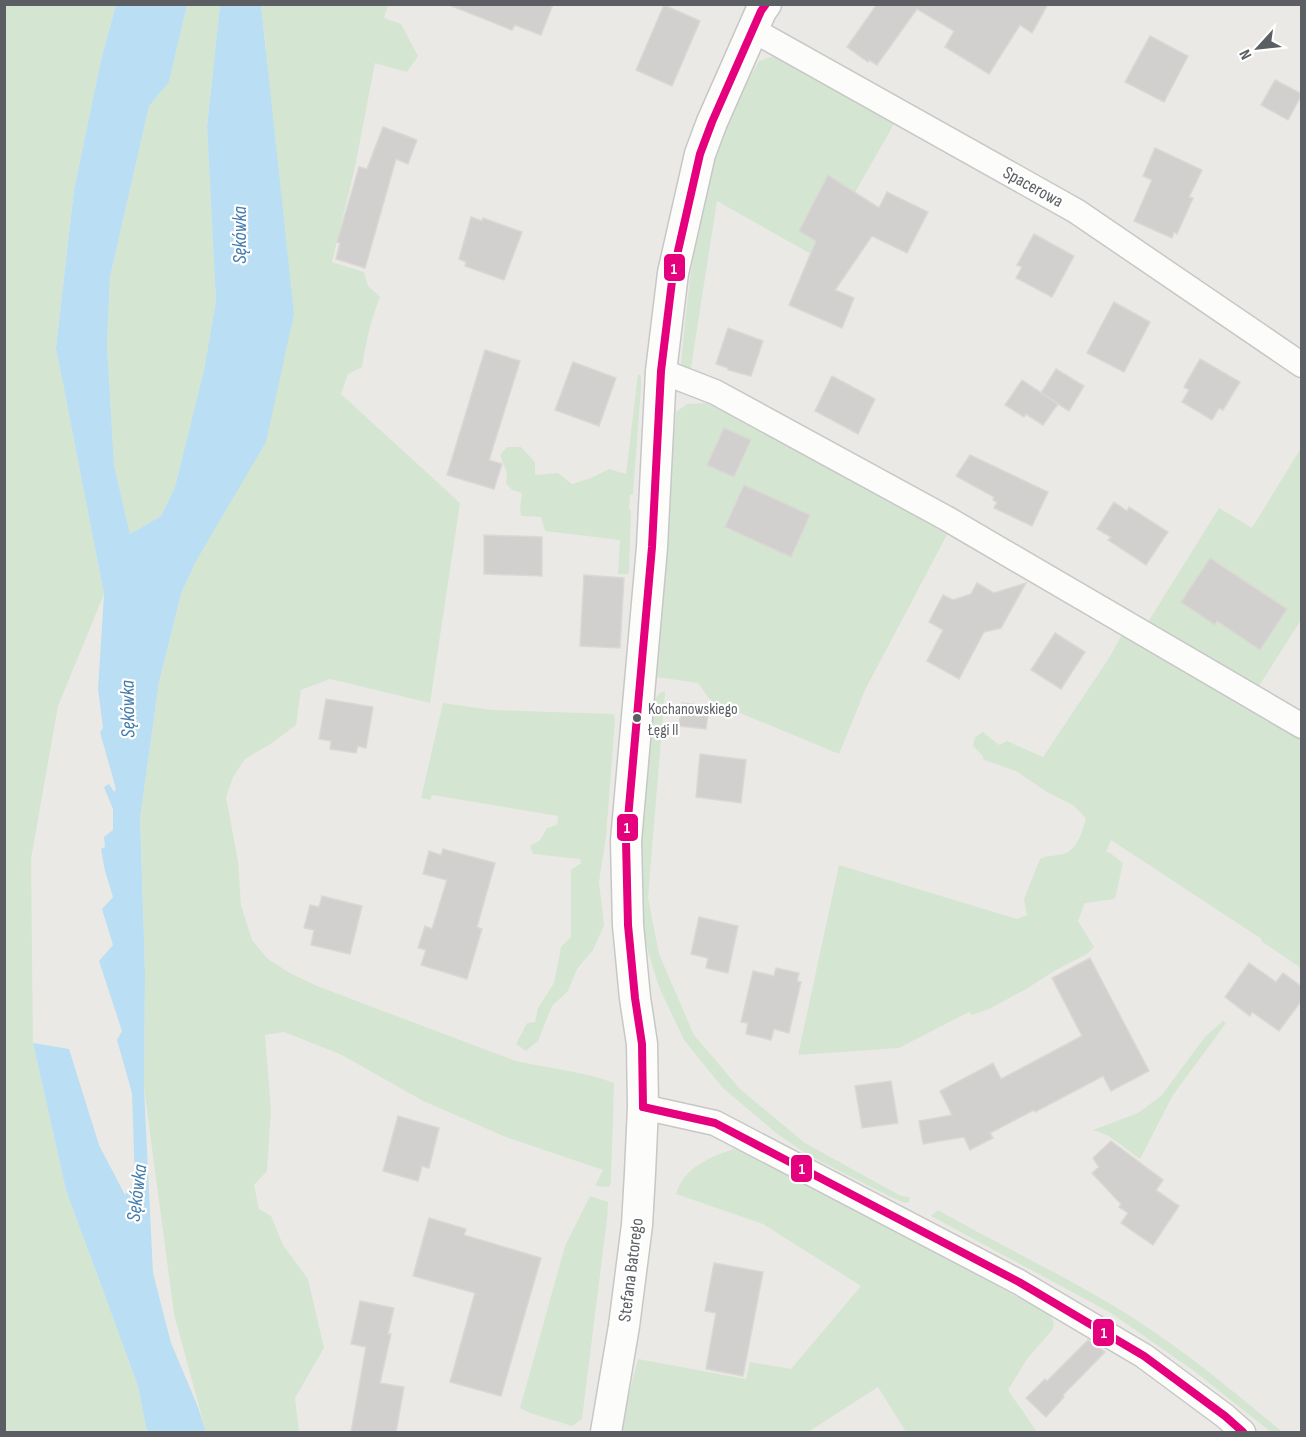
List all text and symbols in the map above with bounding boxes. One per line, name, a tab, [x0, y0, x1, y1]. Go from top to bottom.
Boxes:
north arrow	[1228, 18, 1288, 78]
text: N	[1236, 46, 1256, 62]
street label: Spacerowa	[999, 162, 1067, 212]
water label: Sękówka	[228, 206, 252, 264]
line badge: 1	[663, 253, 686, 282]
text: 1	[671, 260, 678, 279]
water label: Sękówka	[115, 680, 141, 738]
place label: Kochanowskiego Łęgi II	[647, 700, 738, 740]
marker: Kochanowskiego Łęgi II	[631, 712, 643, 724]
line badge: 1	[616, 813, 639, 842]
text: 1	[624, 819, 631, 838]
line badge: 1	[790, 1154, 813, 1183]
text: 1	[799, 1160, 806, 1179]
water label: Sękówka	[122, 1163, 152, 1223]
street label: Stefana Batorego	[614, 1217, 648, 1323]
line badge: 1	[1092, 1318, 1115, 1347]
text: 1	[1101, 1324, 1108, 1343]

